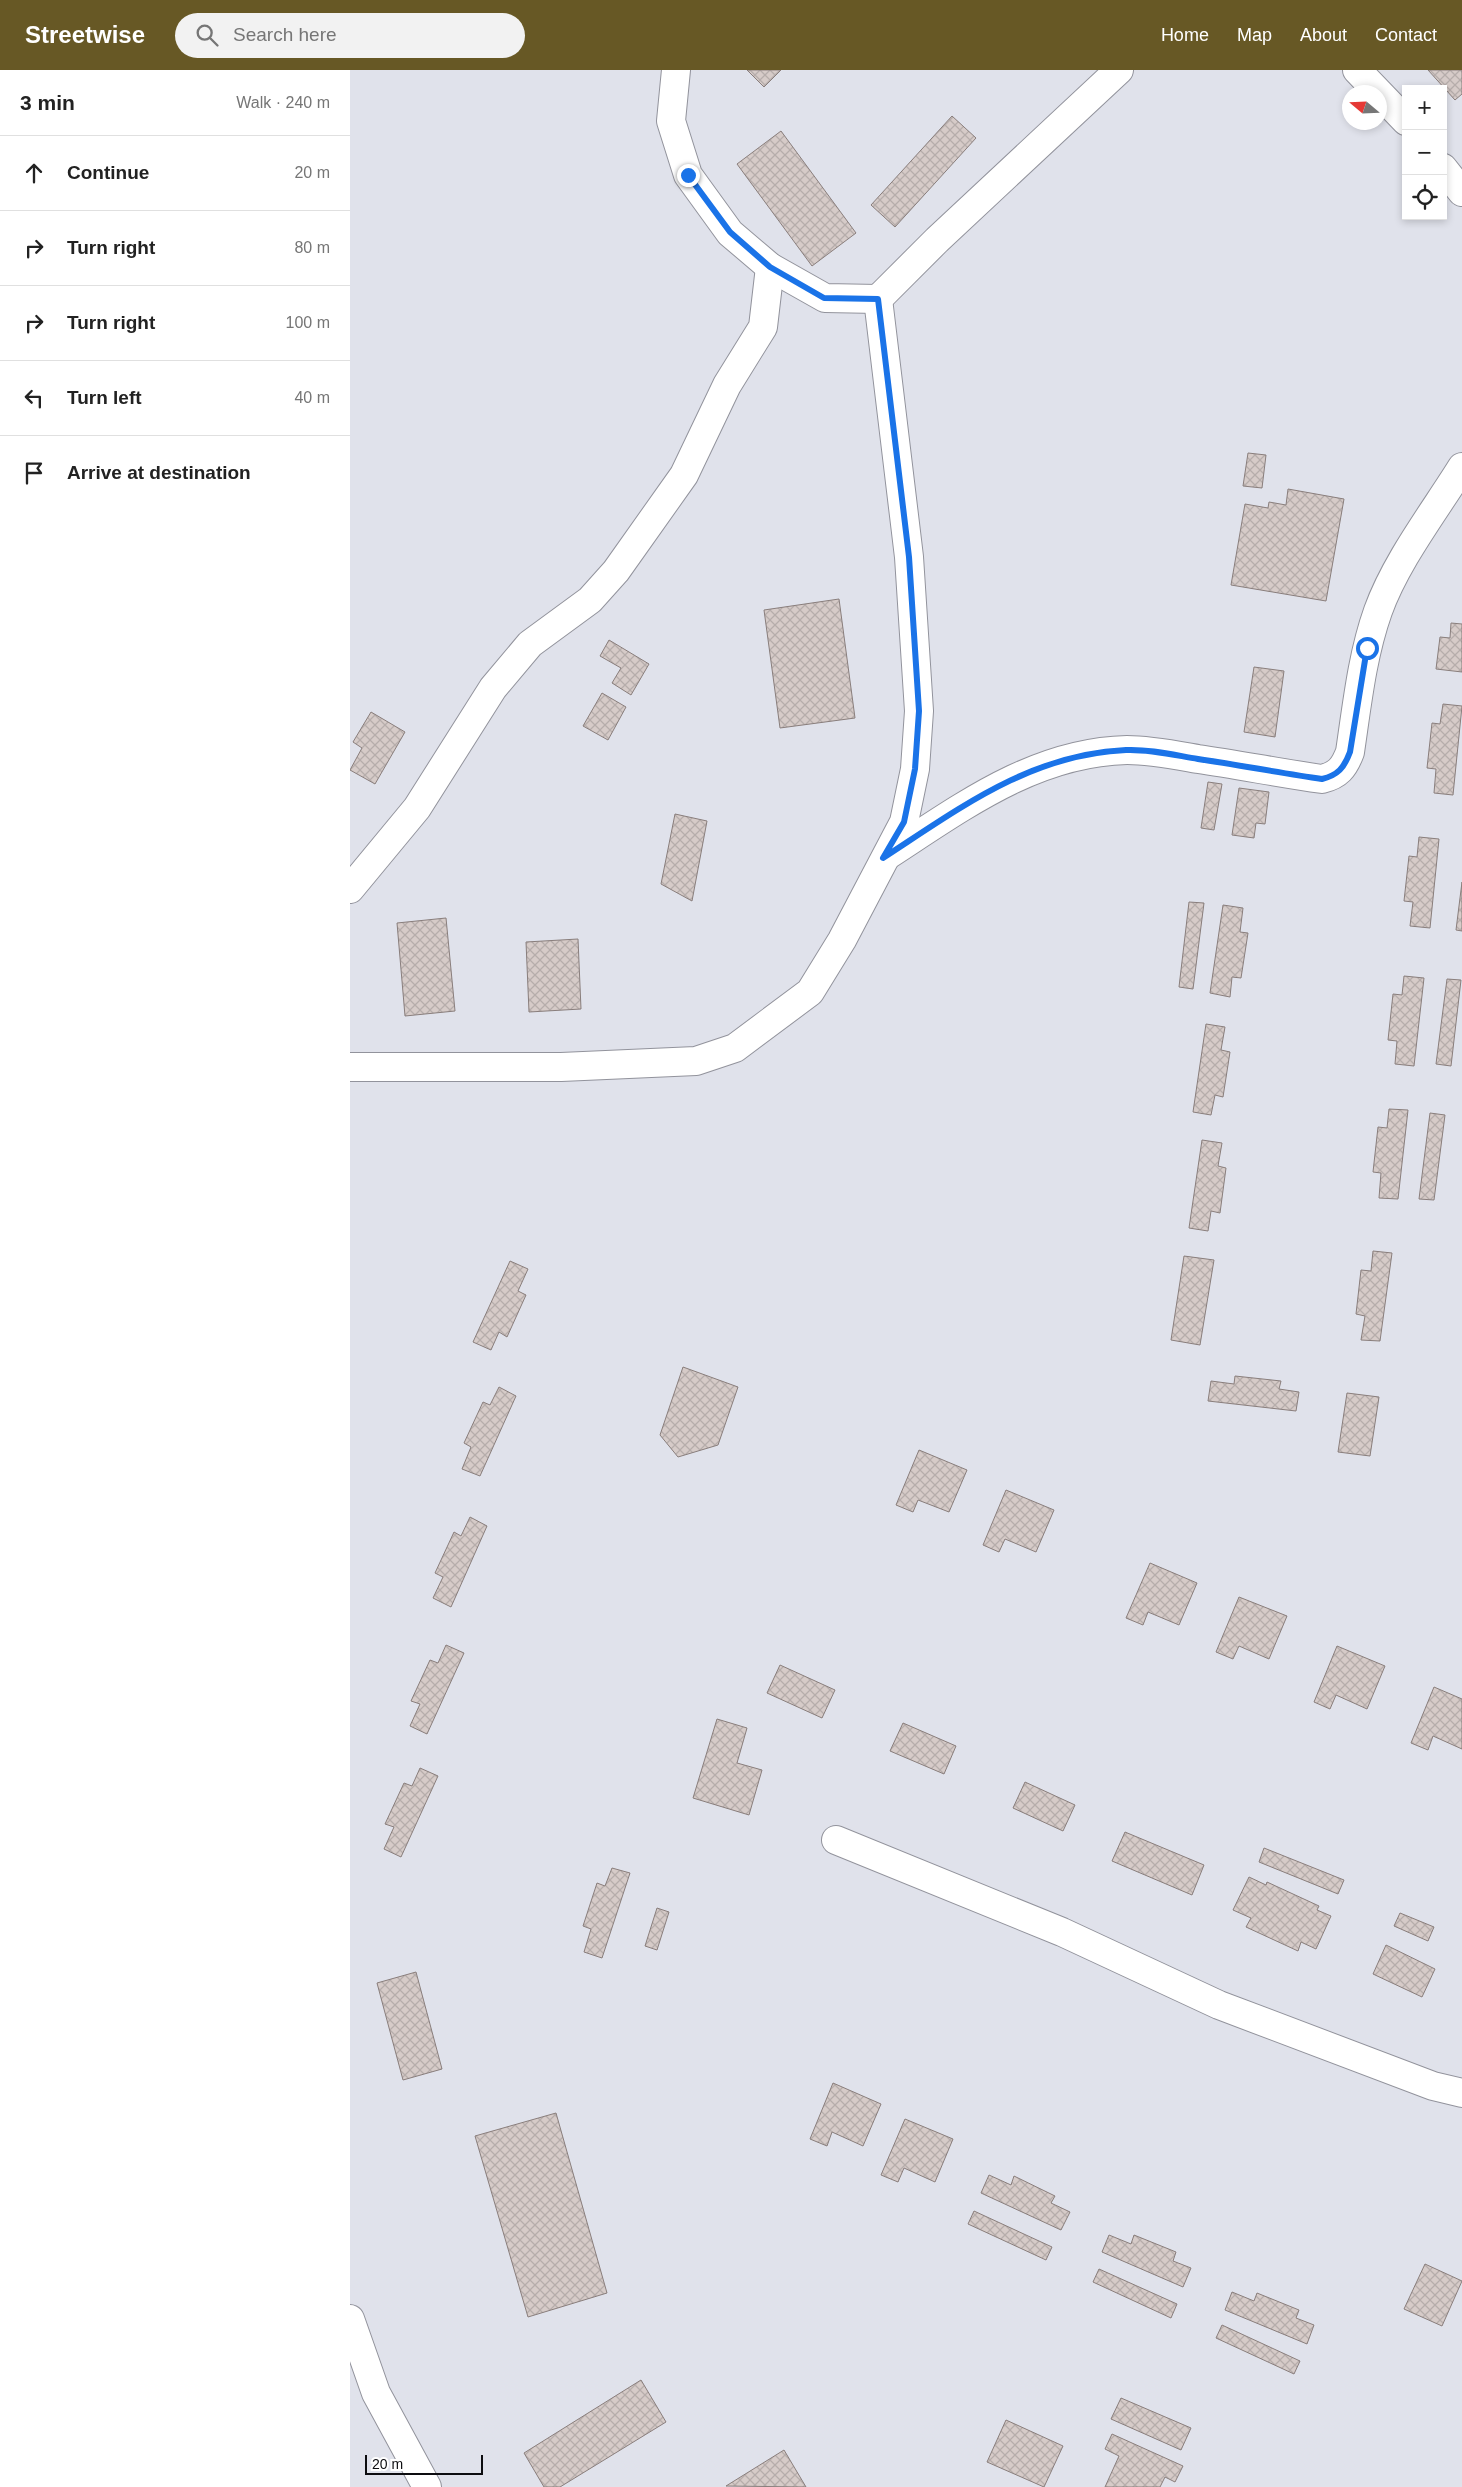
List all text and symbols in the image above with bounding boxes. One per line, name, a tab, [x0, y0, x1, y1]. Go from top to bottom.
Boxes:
search box	[175, 13, 525, 58]
text: Streetwise	[25, 21, 145, 48]
icon: search	[193, 21, 221, 49]
text: Search here	[233, 24, 337, 45]
text: Home	[1161, 25, 1209, 45]
text: Map	[1237, 25, 1272, 45]
text: About	[1300, 25, 1347, 45]
text: Contact	[1375, 25, 1437, 45]
north arrow	[1342, 85, 1387, 130]
map controls	[1402, 85, 1447, 220]
button: +	[1402, 85, 1447, 130]
text: 3 min	[20, 91, 75, 114]
text: Walk · 240 m	[236, 94, 330, 111]
button: −	[1402, 130, 1447, 175]
icon: ahead	[20, 159, 48, 187]
text: Continue	[67, 162, 149, 183]
text: 20 m	[294, 164, 330, 181]
route end	[677, 164, 700, 187]
button: locate	[1402, 175, 1447, 220]
icon: right	[20, 234, 48, 262]
text: Turn right	[67, 237, 155, 258]
text: 80 m	[294, 239, 330, 256]
icon: right	[20, 309, 48, 337]
text: Turn right	[67, 312, 155, 333]
text: 100 m	[286, 314, 330, 331]
icon: left	[20, 384, 48, 412]
text: Turn left	[67, 387, 142, 408]
text: 40 m	[294, 389, 330, 406]
icon: arrive	[20, 459, 48, 487]
text: Arrive at destination	[67, 462, 251, 483]
route start	[1356, 637, 1379, 660]
scale bar	[365, 2452, 482, 2475]
text: 20 m	[372, 2456, 403, 2472]

